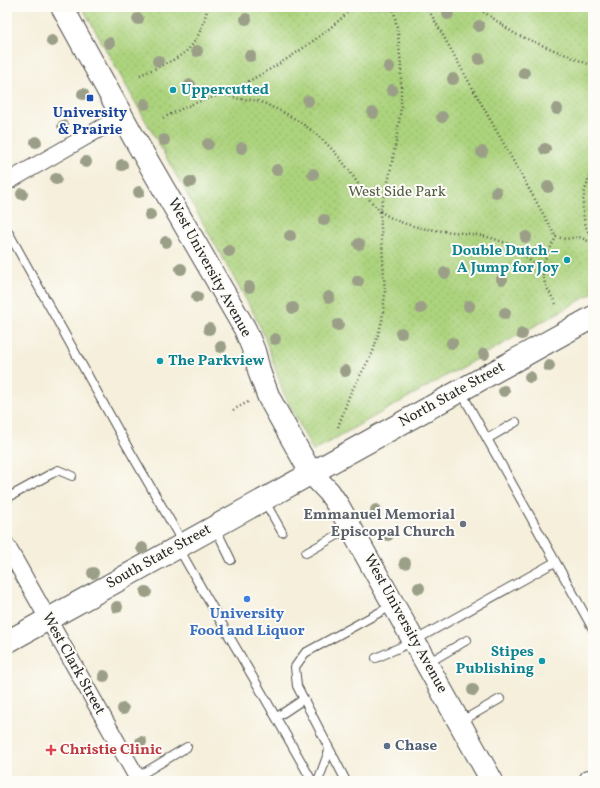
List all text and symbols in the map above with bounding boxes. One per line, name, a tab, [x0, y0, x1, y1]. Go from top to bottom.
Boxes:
place label: Uppercutted	[181, 80, 269, 101]
marker: Uppercutted	[168, 85, 178, 95]
marker: University & Prairie	[85, 93, 95, 103]
place label: University & Prairie	[53, 103, 128, 141]
park label: West Side Park	[348, 182, 446, 203]
street label: West University Avenue	[162, 195, 256, 341]
place label: Double Dutch – A Jump for Joy	[452, 241, 560, 279]
marker: Double Dutch – A Jump for Joy	[562, 255, 572, 265]
place label: The Parkview	[168, 351, 264, 372]
marker: The Parkview	[155, 356, 165, 366]
street label: North State Street	[395, 357, 509, 433]
place label: Emmanuel Memorial Episcopal Church	[303, 505, 455, 543]
street label: South State Street	[103, 519, 215, 595]
marker: Emmanuel Memorial Episcopal Church	[458, 519, 468, 529]
street label: West University Avenue	[358, 551, 452, 697]
marker: University Food and Liquor	[242, 594, 252, 604]
place label: University Food and Liquor	[189, 604, 305, 642]
street label: West Clark Street	[36, 609, 110, 719]
place label: Stipes Publishing	[456, 642, 534, 680]
marker: Stipes Publishing	[537, 656, 547, 666]
place label: Chase	[395, 736, 438, 757]
place label: Christie Clinic	[60, 740, 162, 761]
marker: Chase	[382, 741, 392, 751]
marker: Christie Clinic	[45, 744, 57, 756]

